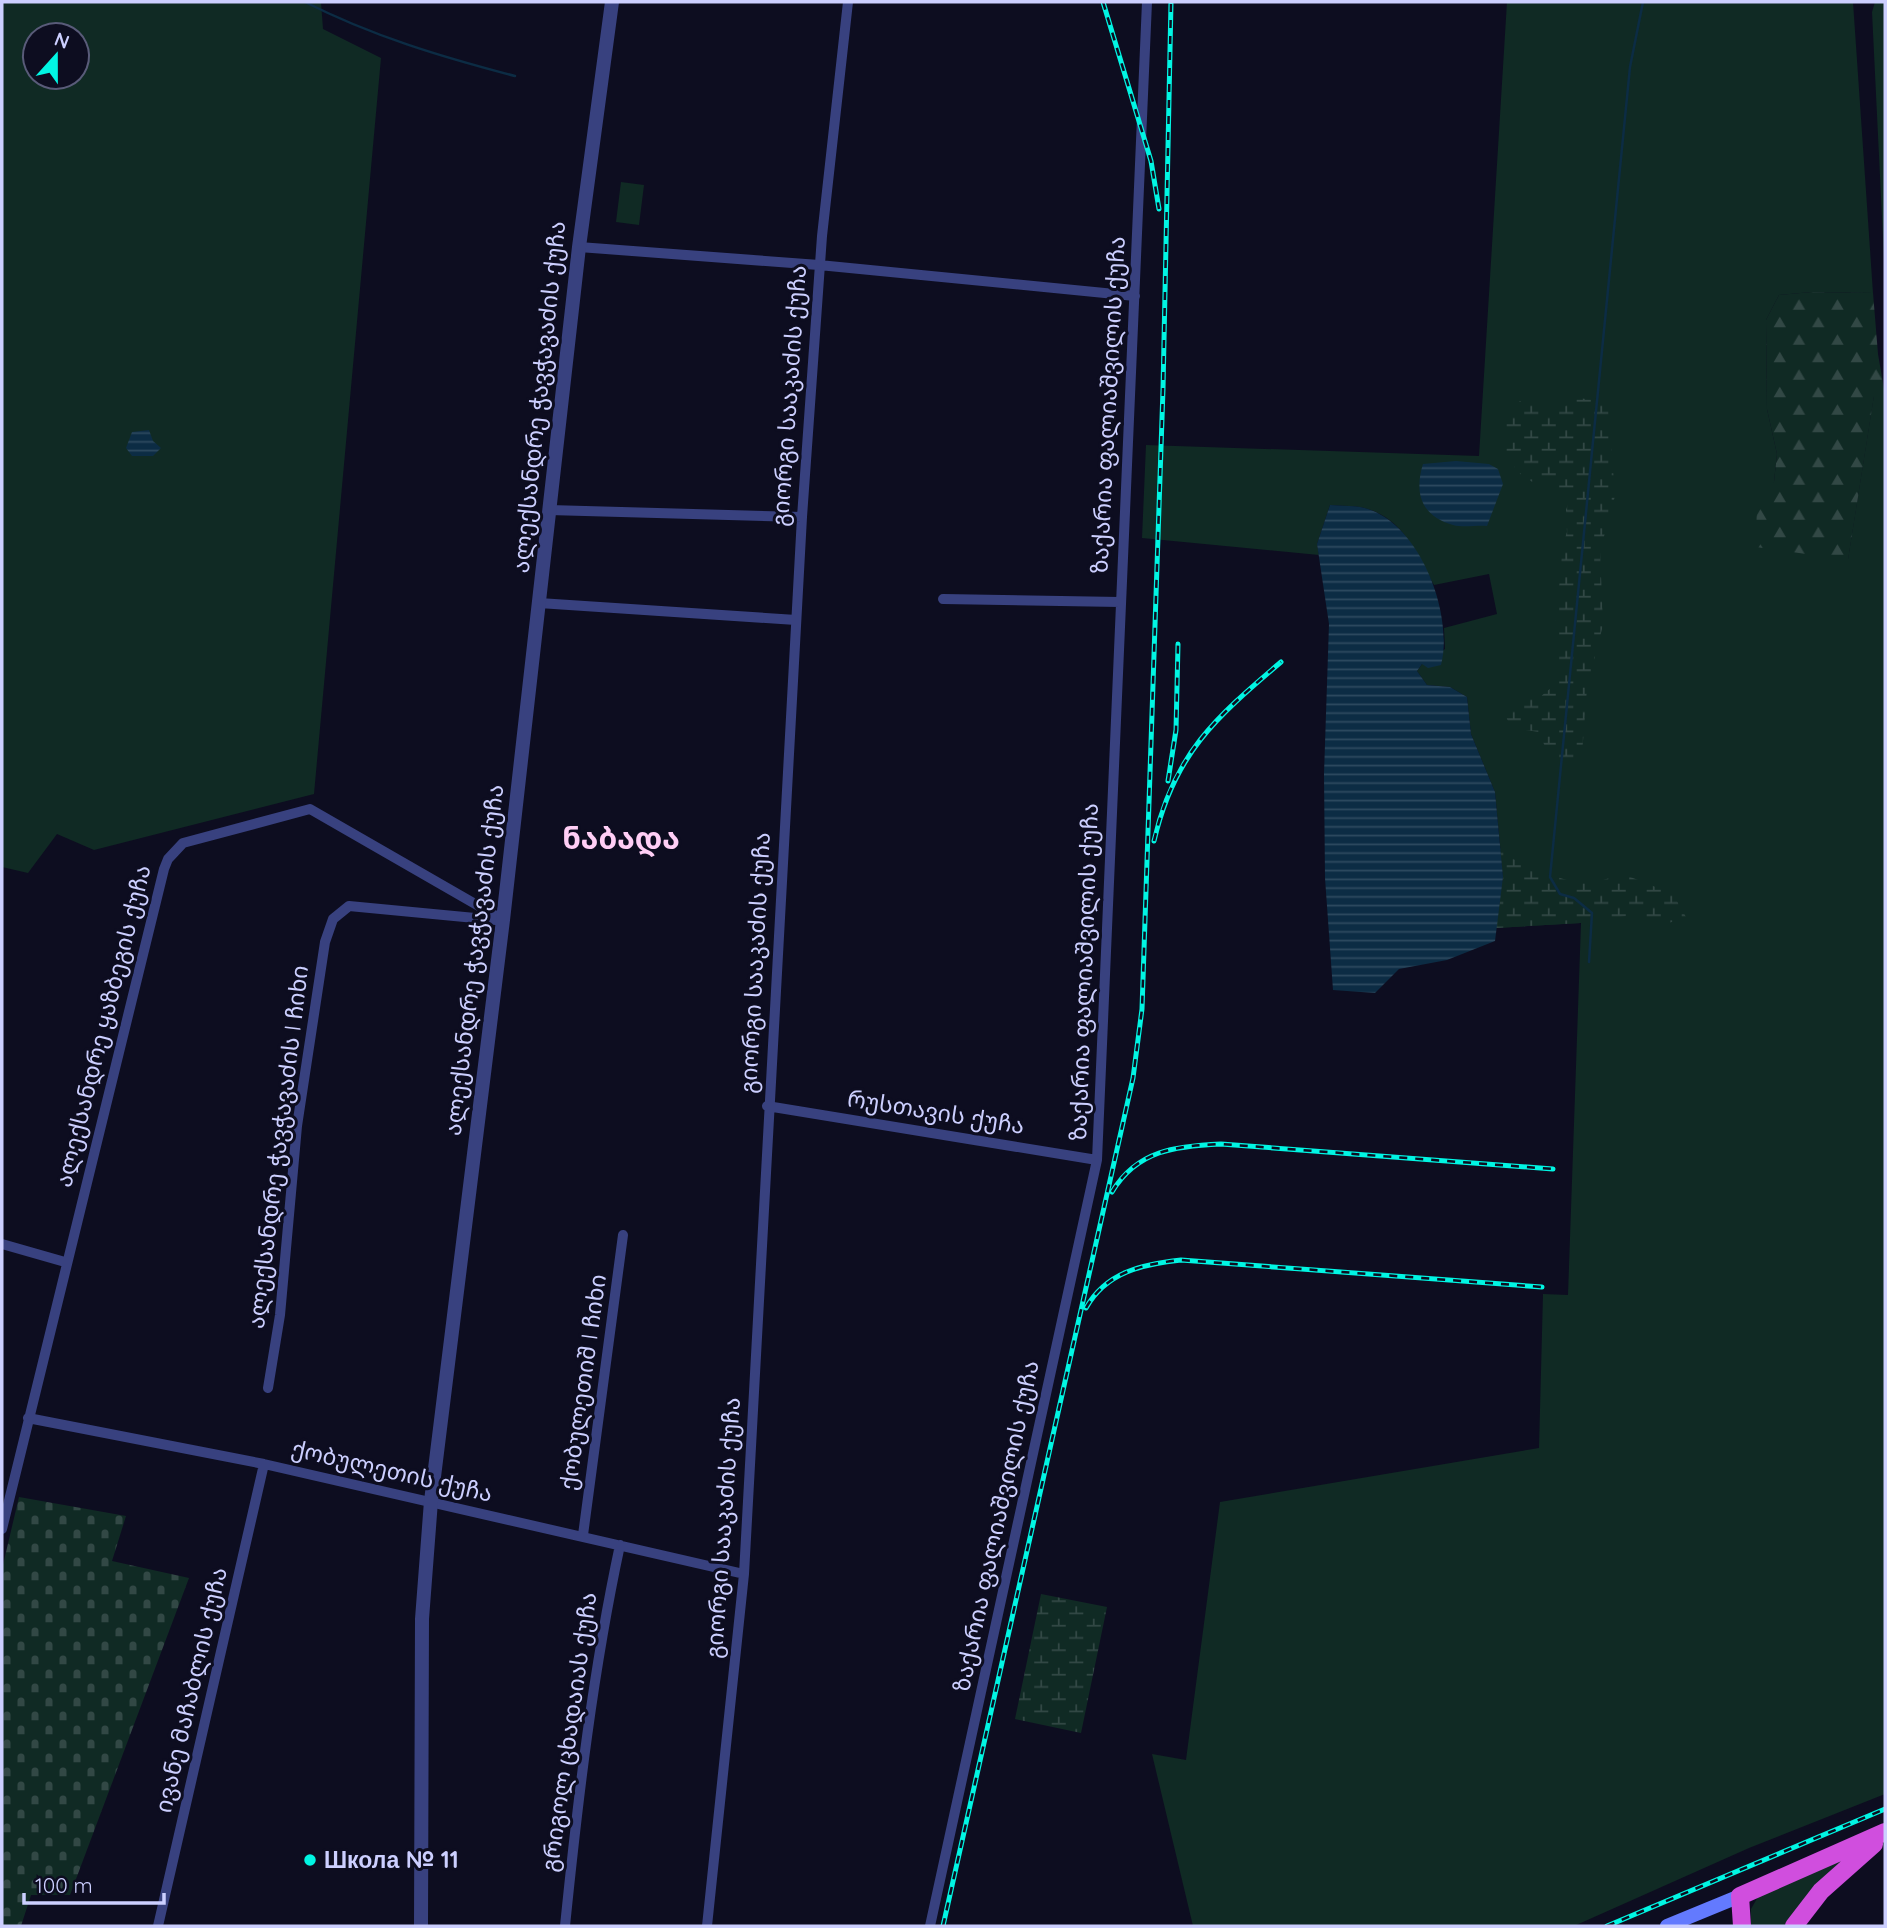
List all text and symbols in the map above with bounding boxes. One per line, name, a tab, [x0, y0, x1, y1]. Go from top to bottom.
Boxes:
north arrow	[21, 21, 91, 91]
text: N	[51, 26, 73, 54]
street label: ალექსანდრე ჭავჭავაძის ქუჩა	[506, 220, 571, 574]
street label: ზაქარია ფალიაშვილის ქუჩა	[1084, 236, 1131, 574]
street label: გიორგი სააკაძის ქუჩა	[765, 264, 812, 528]
street label: ალექსანდრე ჭავჭავაძის ქუჩა	[438, 783, 509, 1137]
street label: ზაქარია ფალიაშვილის ქუჩა	[1063, 803, 1104, 1141]
district label: ნაბადა	[562, 819, 680, 858]
street label: გიორგი სააკაძის ქუჩა	[733, 832, 776, 1094]
street label: ალექსანდრე ყაზბეგის ქუჩა	[48, 862, 157, 1190]
street label: ალექსანდრე ჭავჭავაძის I ჩიხი	[241, 964, 314, 1330]
street label: რუსთავის ქუჩა	[846, 1083, 1026, 1140]
street label: ქობულეთიშ I ჩიხი	[553, 1272, 612, 1492]
street label: ზაქარია ფალიაშვილის ქუჩა	[946, 1358, 1045, 1694]
street label: გიორგი სააკაძის ქუჩა	[699, 1396, 746, 1660]
street label: ქობულეთის ქუჩა	[289, 1433, 495, 1508]
street label: ივანე მაჩაბლის ქუჩა	[148, 1564, 233, 1815]
street label: გრიგოლ ცხადაიას ქუჩა	[535, 1590, 602, 1874]
place label: Школа № 11	[324, 1845, 459, 1874]
marker: Школа № 11	[302, 1852, 318, 1868]
scale bar	[24, 1862, 164, 1906]
text: 100 m	[35, 1872, 93, 1898]

